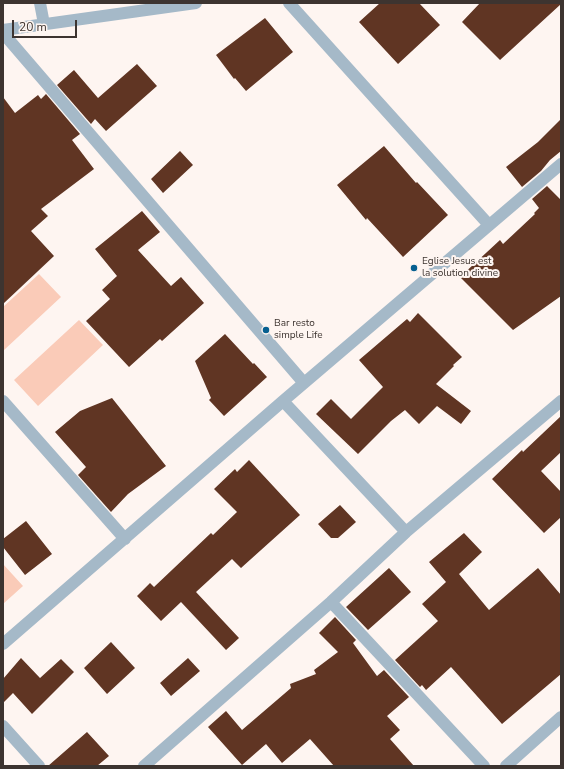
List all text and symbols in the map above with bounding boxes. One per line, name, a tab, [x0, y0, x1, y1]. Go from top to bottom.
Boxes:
scale bar	[14, 12, 79, 38]
text: 20 m	[19, 19, 47, 35]
place label: Eglise Jesus est la solution divine	[422, 256, 498, 280]
marker: Eglise Jesus est la solution divine	[409, 263, 419, 273]
place label: Bar resto simple Life	[274, 318, 323, 342]
marker: Bar resto simple Life	[261, 325, 271, 335]

